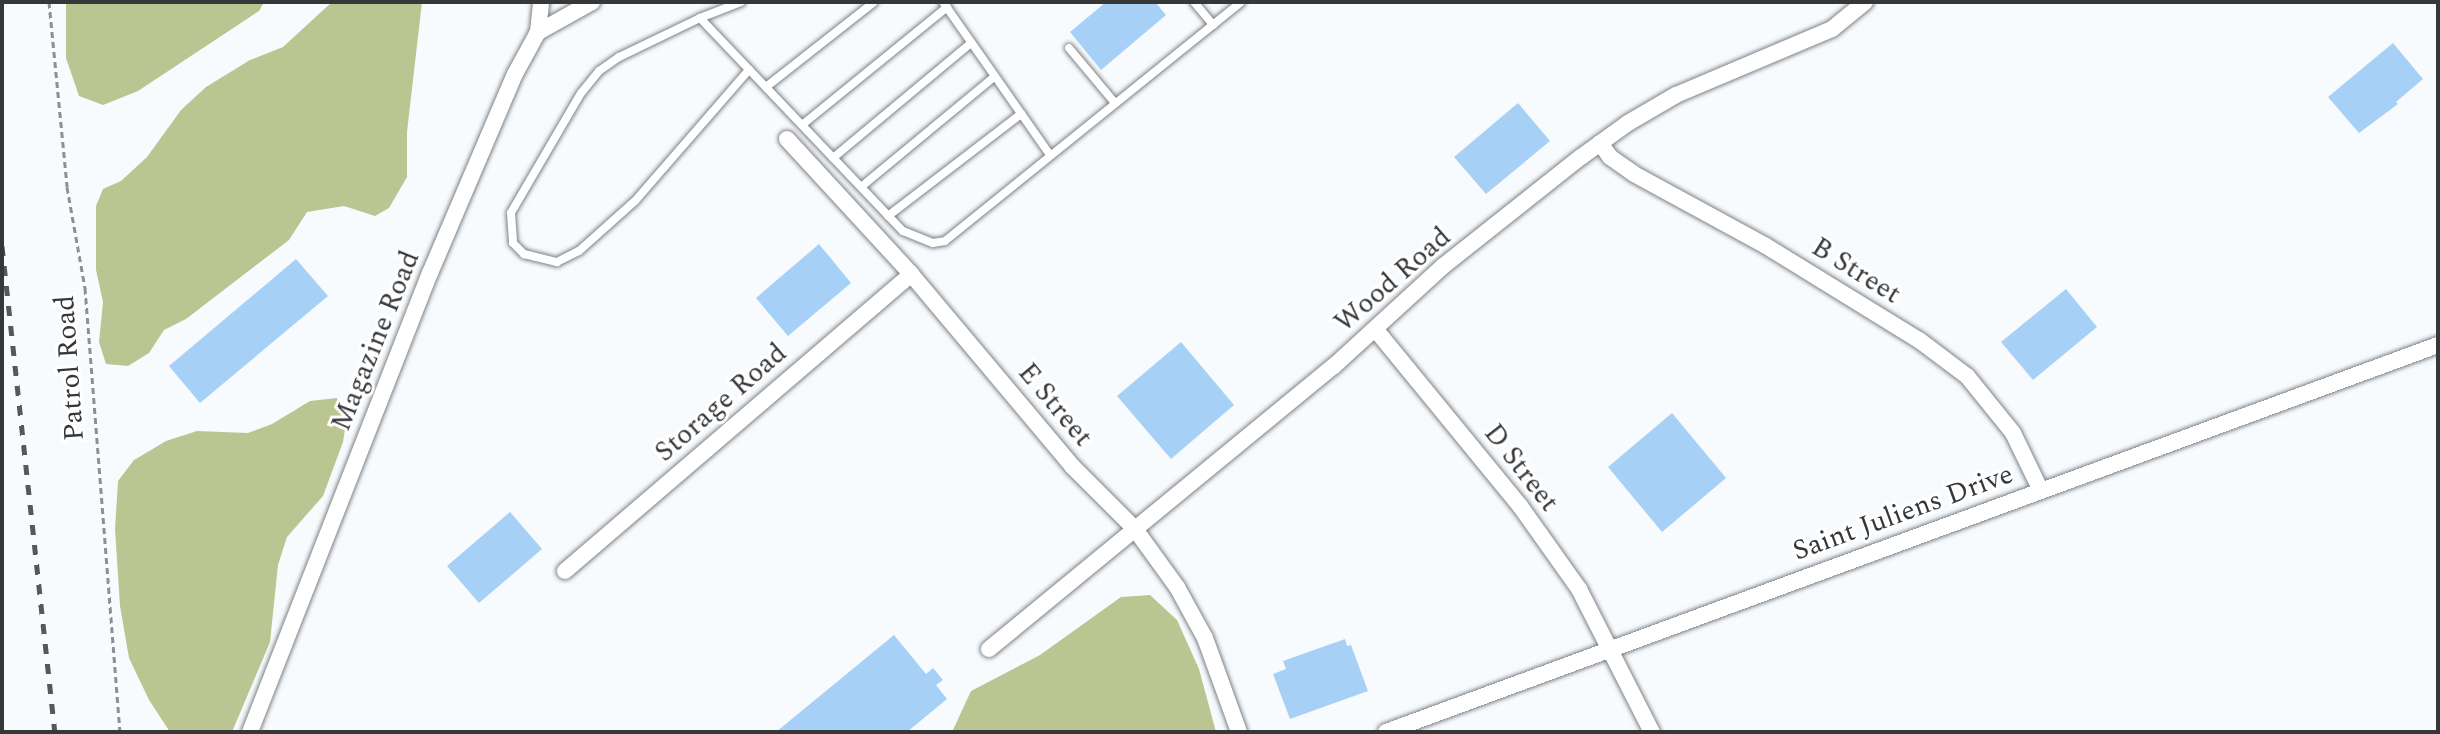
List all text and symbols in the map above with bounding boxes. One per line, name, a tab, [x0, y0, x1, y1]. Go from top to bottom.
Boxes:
street label: Wood Road	[1328, 220, 1458, 340]
street label: B Street	[1805, 231, 1907, 311]
street label: Magazine Road	[325, 246, 427, 436]
street label: Patrol Road	[48, 294, 92, 442]
street label: Storage Road	[648, 337, 794, 469]
street label: E Street	[1010, 356, 1100, 454]
street label: D Street	[1476, 417, 1566, 519]
street label: Saint Juliens Drive	[1788, 458, 2018, 568]

